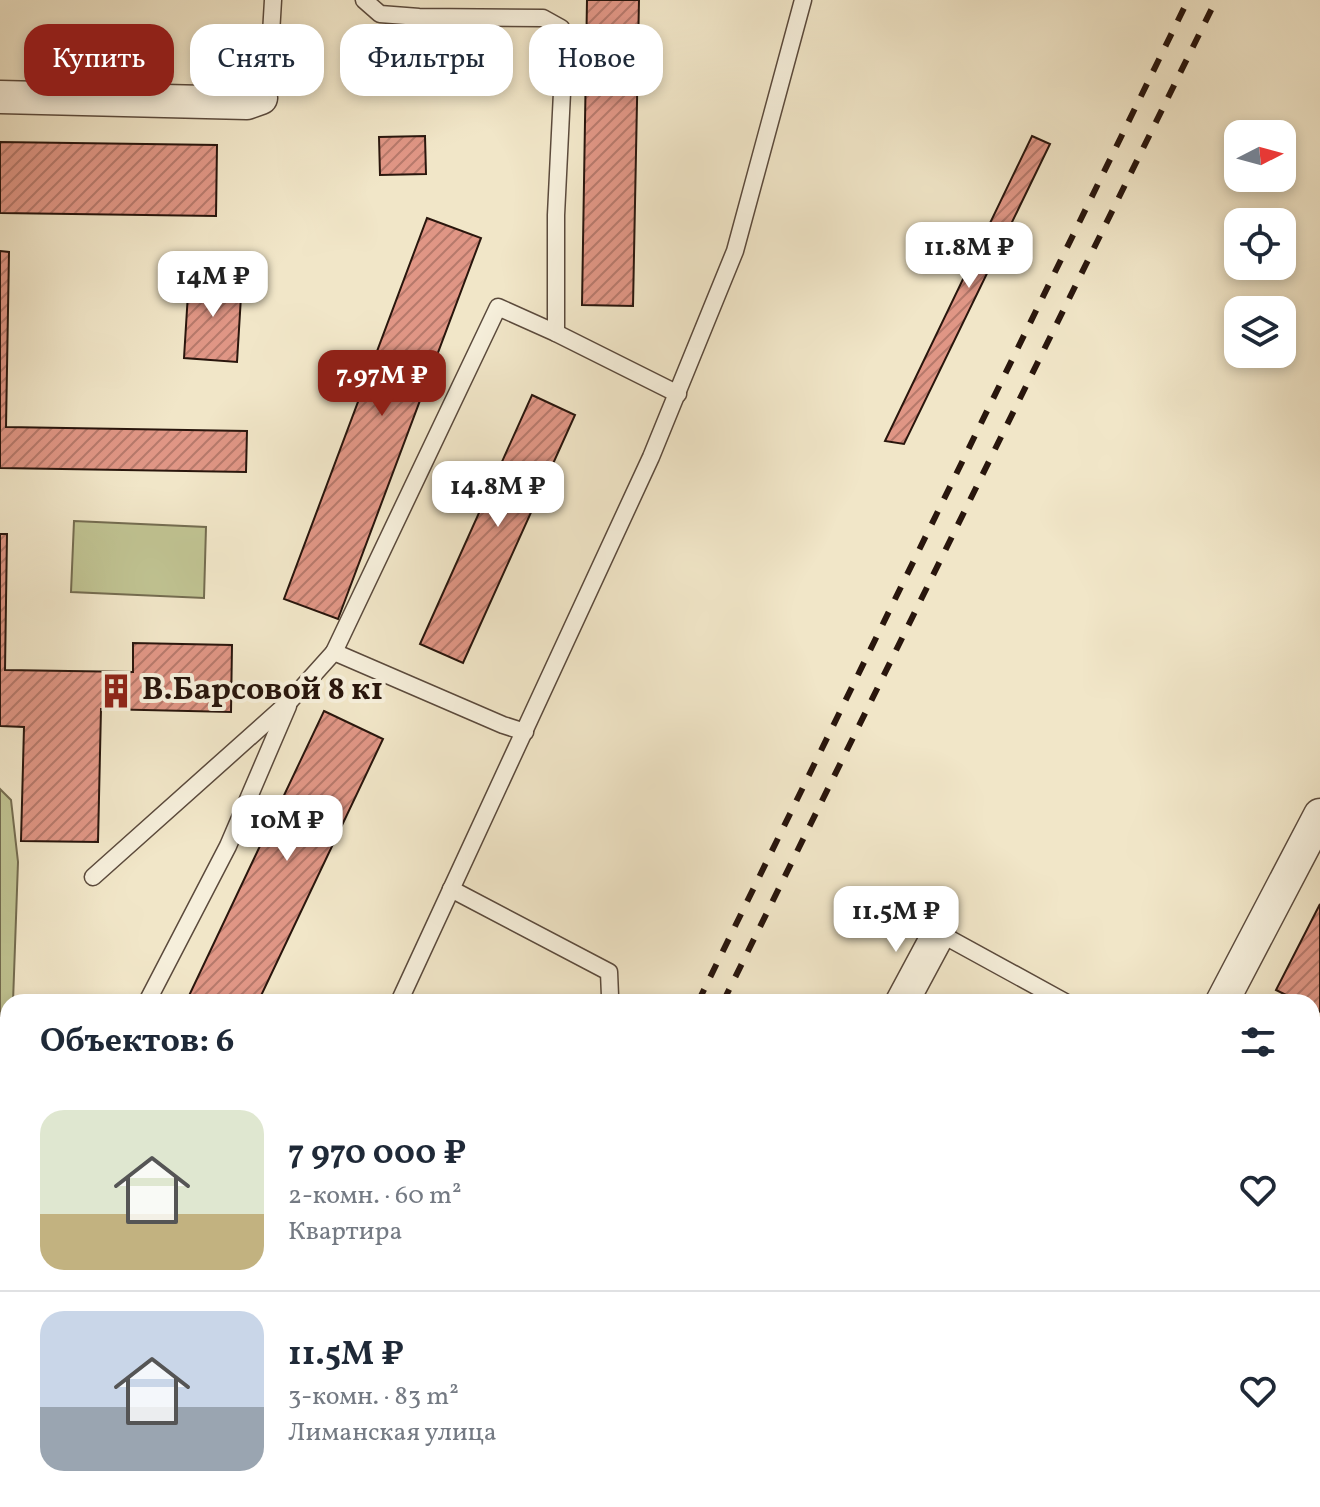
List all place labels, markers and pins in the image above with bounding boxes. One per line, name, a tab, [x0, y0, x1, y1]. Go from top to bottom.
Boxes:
pin: 11.8M ₽	[895, 222, 1043, 290]
pin: 14M ₽	[157, 251, 269, 319]
pin: 7.97M ₽	[308, 350, 456, 418]
pin: 14.8M ₽	[424, 461, 572, 529]
place label: В.Барсовой 8 к1	[142, 669, 383, 713]
building icon: В.Барсовой 8 к1	[97, 672, 135, 710]
pin: 10M ₽	[231, 795, 343, 863]
pin: 11.5M ₽	[822, 886, 970, 954]

